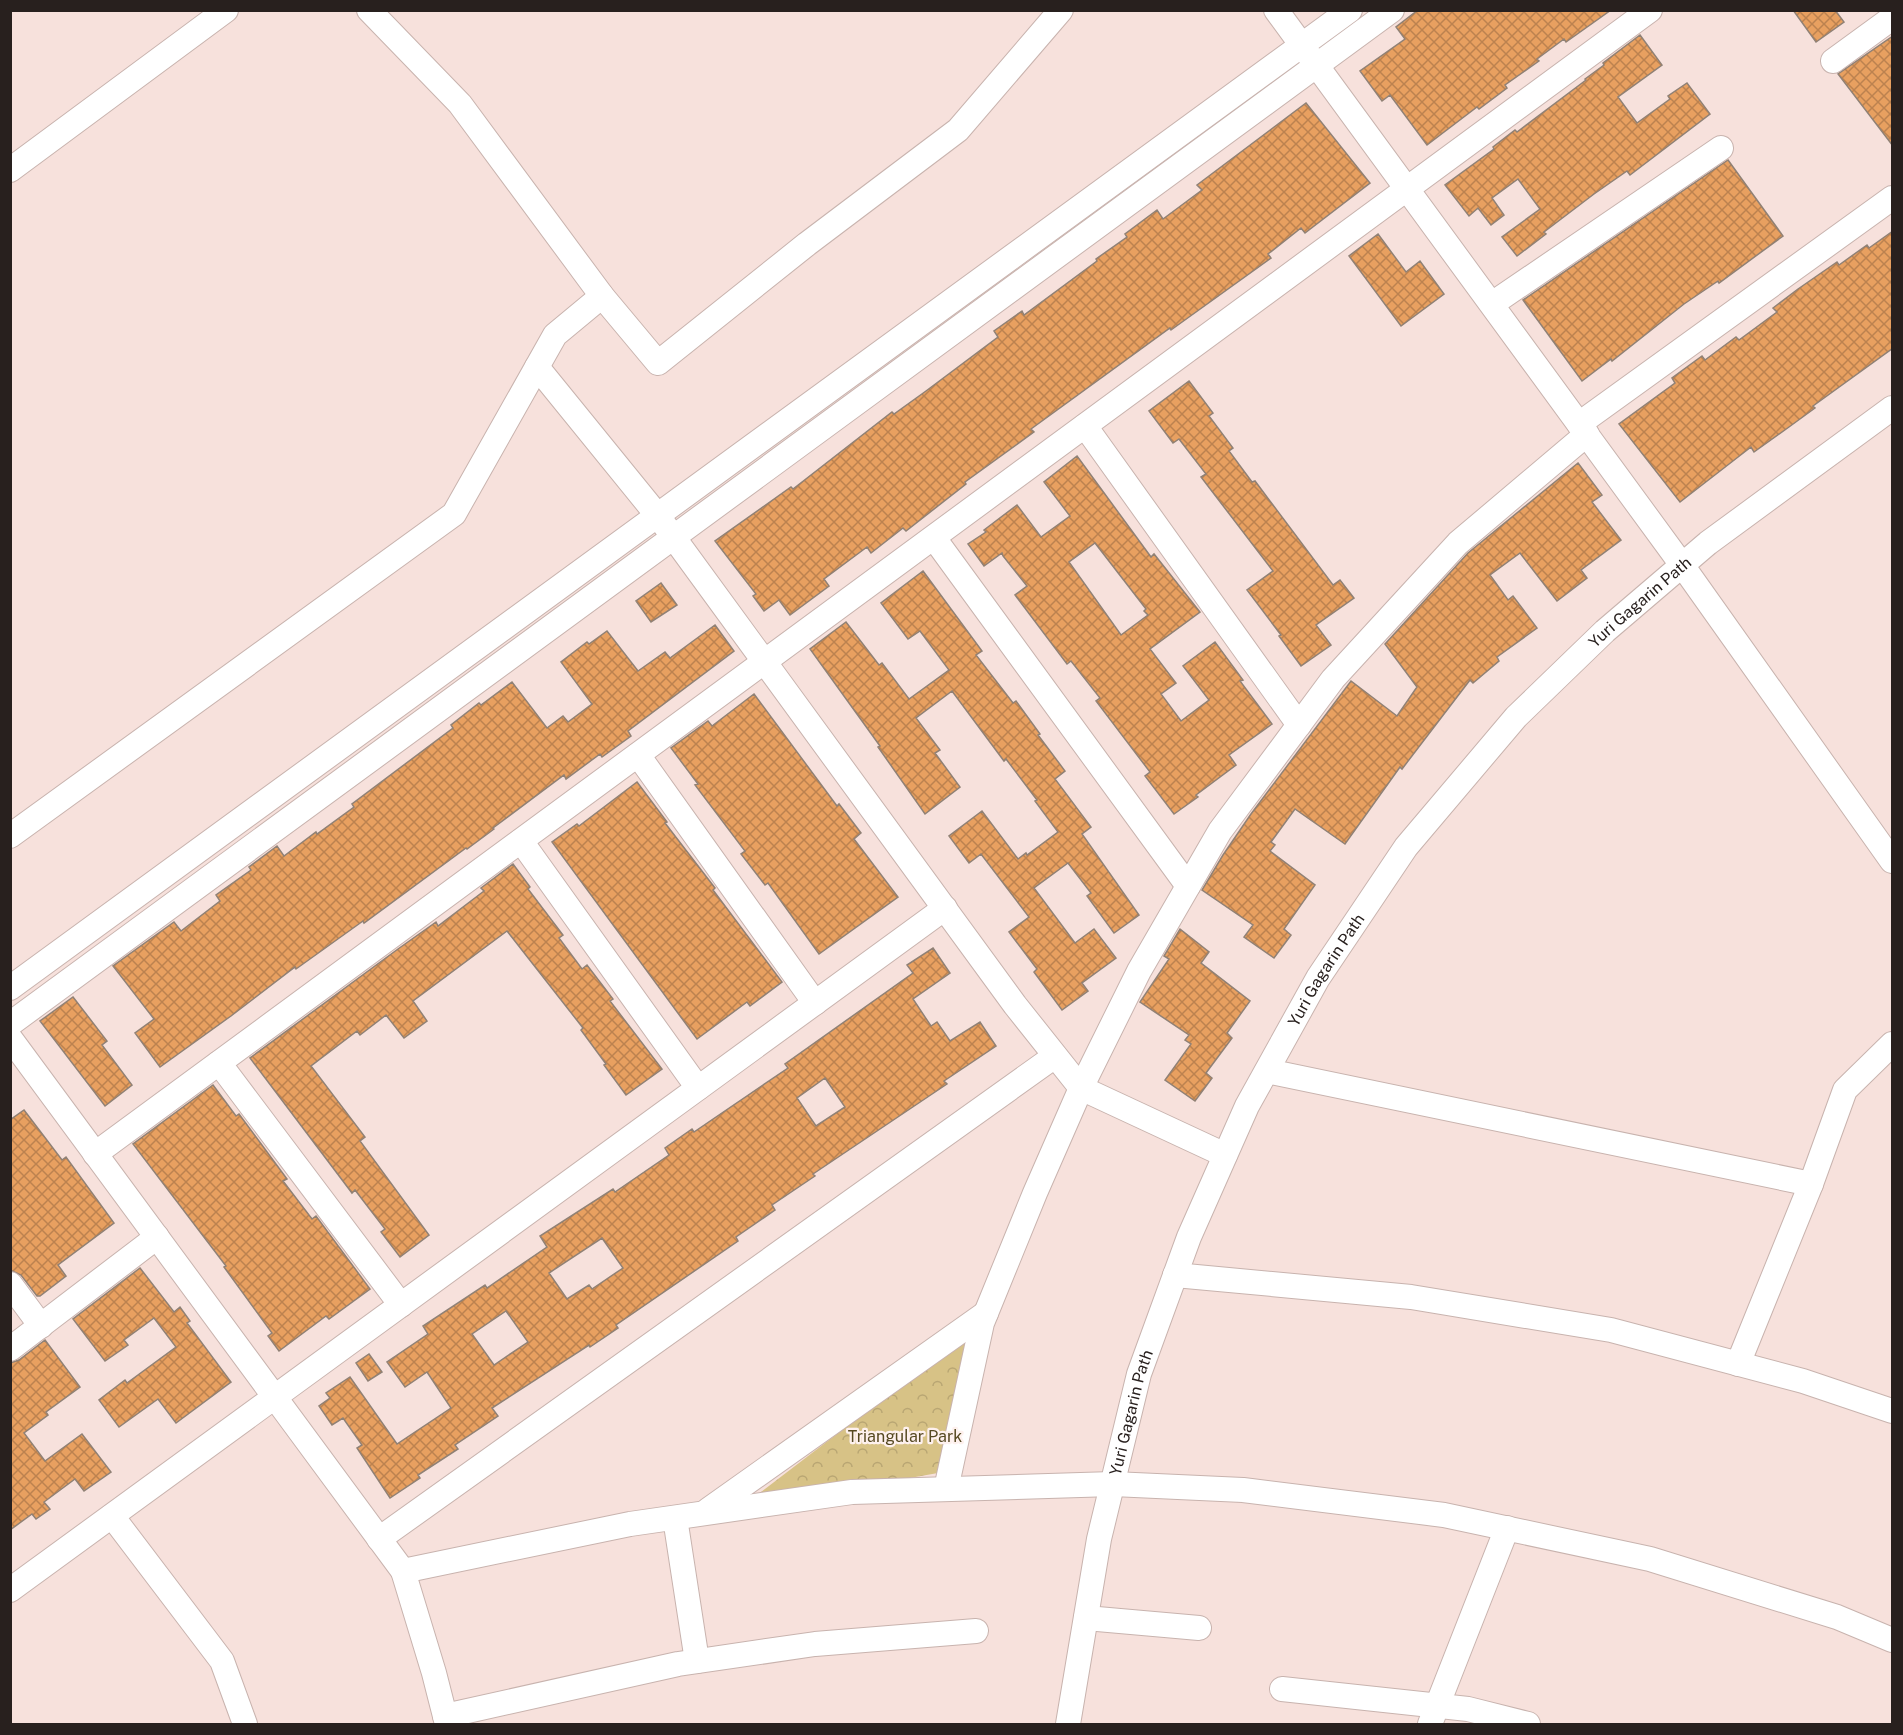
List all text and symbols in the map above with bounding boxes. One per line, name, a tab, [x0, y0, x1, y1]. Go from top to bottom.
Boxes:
street label: Yuri Gagarin Path	[1585, 552, 1695, 651]
street label: Yuri Gagarin Path	[1284, 910, 1368, 1029]
street label: Yuri Gagarin Path	[1105, 1347, 1157, 1477]
park label: Triangular Park	[848, 1427, 962, 1446]

